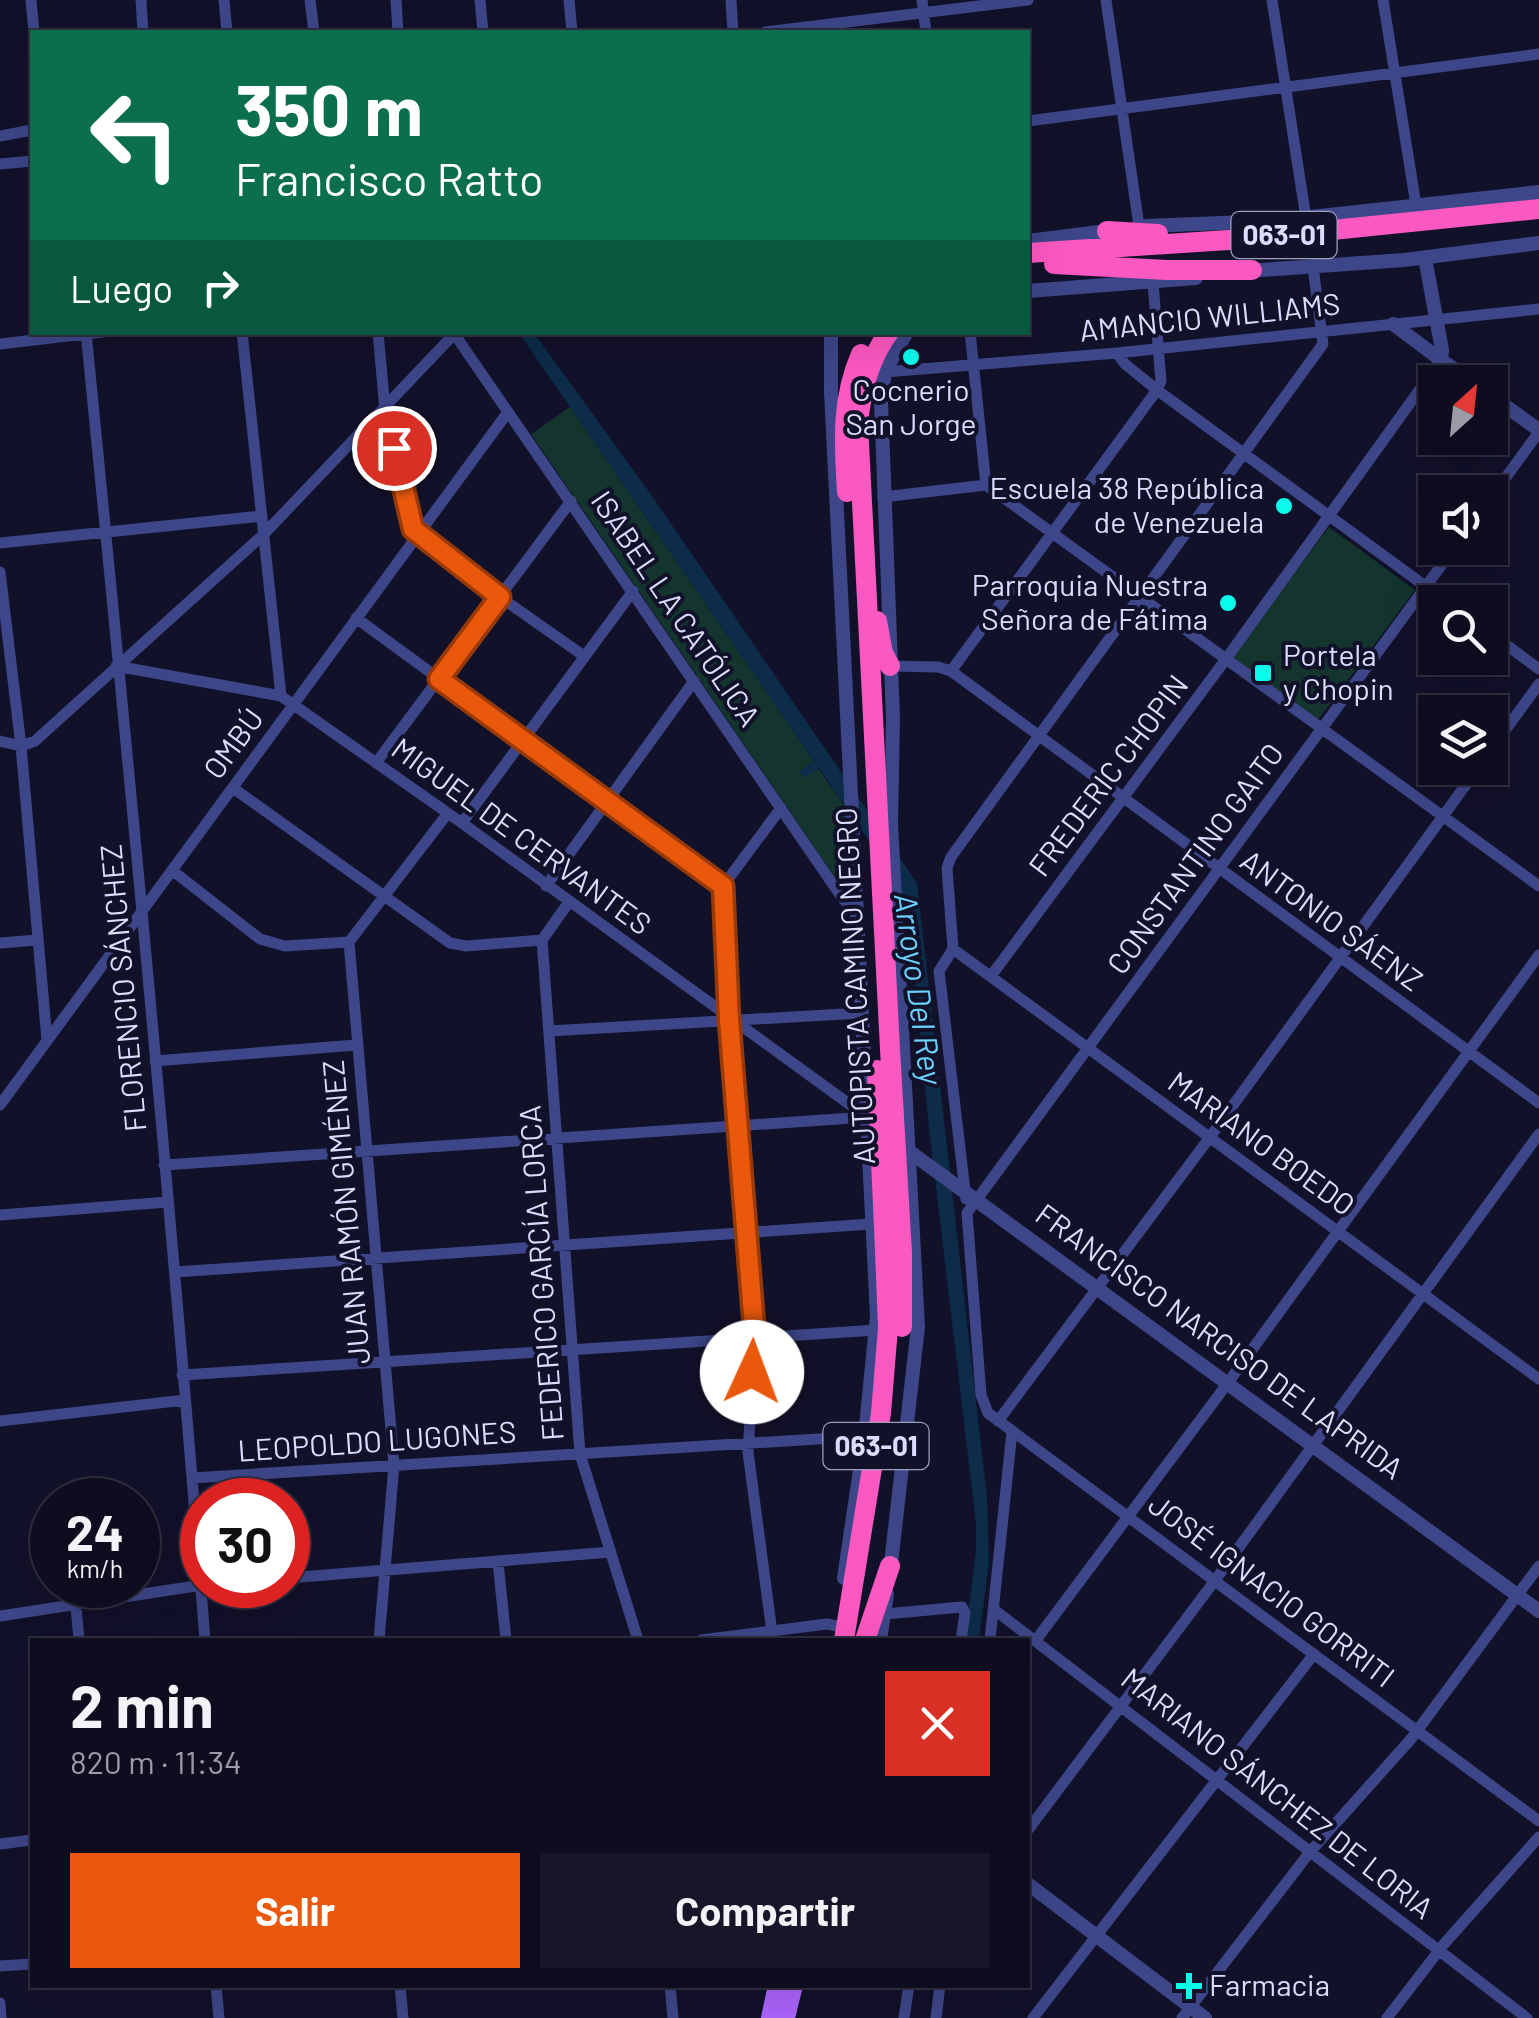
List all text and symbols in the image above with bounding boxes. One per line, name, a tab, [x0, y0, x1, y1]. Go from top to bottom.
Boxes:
text: 350 m	[235, 66, 423, 150]
icon: left	[70, 70, 200, 200]
text: Francisco Ratto	[235, 151, 544, 205]
road number: 063-01	[1232, 212, 1336, 258]
icon: right	[193, 260, 248, 315]
text: Luego	[70, 265, 173, 311]
street label: AMANCIO WILLIAMS	[1078, 284, 1342, 348]
marker: Cocnerio San Jorge	[900, 346, 922, 368]
north arrow	[1418, 365, 1508, 455]
map controls	[1418, 365, 1508, 785]
place label: Cocnerio San Jorge	[845, 371, 977, 441]
pin	[352, 406, 437, 491]
icon: arrive	[367, 421, 422, 476]
place label: Escuela 38 República de Venezuela	[990, 469, 1264, 539]
button: sound	[1418, 475, 1508, 565]
street label: ISABEL LA CATÓLICA	[585, 483, 769, 732]
marker: Escuela 38 República de Venezuela	[1273, 495, 1295, 517]
place label: Parroquia Nuestra Señora de Fátima	[972, 566, 1208, 636]
button: search	[1418, 585, 1508, 675]
marker: Parroquia Nuestra Señora de Fátima	[1217, 592, 1239, 614]
place label: Portela y Chopin	[1283, 636, 1394, 706]
marker: Portela y Chopin	[1252, 662, 1274, 684]
street label: FREDERIC CHOPIN	[1020, 667, 1195, 883]
button: layers	[1418, 695, 1508, 785]
street label: OMBÚ	[195, 701, 270, 785]
street label: MIGUEL DE CERVANTES	[386, 729, 659, 941]
street label: CONSTANTINO GAITO	[1099, 735, 1290, 980]
street label: AUTOPISTA CAMINO NEGRO	[827, 807, 881, 1166]
street label: ANTONIO SÁENZ	[1234, 841, 1430, 997]
street label: FLORENCIO SÁNCHEZ	[92, 843, 153, 1133]
water label: Arroyo Del Rey	[888, 891, 952, 1088]
street label: JUAN RAMÓN GIMÉNEZ	[314, 1059, 376, 1366]
street label: MARIANO BOEDO	[1162, 1063, 1362, 1222]
street label: FEDERICO GARCÍA LORCA	[510, 1104, 570, 1442]
street label: FRANCISCO NARCISO DE LAPRIDA	[1029, 1195, 1411, 1486]
position arrow	[700, 1320, 804, 1424]
street label: LEOPOLDO LUGONES	[236, 1412, 517, 1468]
road number: 063-01	[824, 1423, 928, 1469]
speed limit sign: 30	[180, 1478, 310, 1608]
street label: JOSÉ IGNACIO GORRITI	[1142, 1485, 1402, 1694]
text: 24	[66, 1501, 124, 1561]
text: km/h	[67, 1553, 123, 1583]
street label: MARIANO SÁNCHEZ DE LORIA	[1115, 1659, 1441, 1925]
text: 2 min	[70, 1668, 214, 1740]
button: close	[885, 1671, 990, 1776]
text: 820 m · 11:34	[70, 1742, 242, 1780]
button: Salir	[70, 1853, 520, 1968]
button: Compartir	[540, 1853, 990, 1968]
place label: Farmacia	[1209, 1966, 1330, 2002]
marker: Farmacia	[1178, 1975, 1200, 1997]

